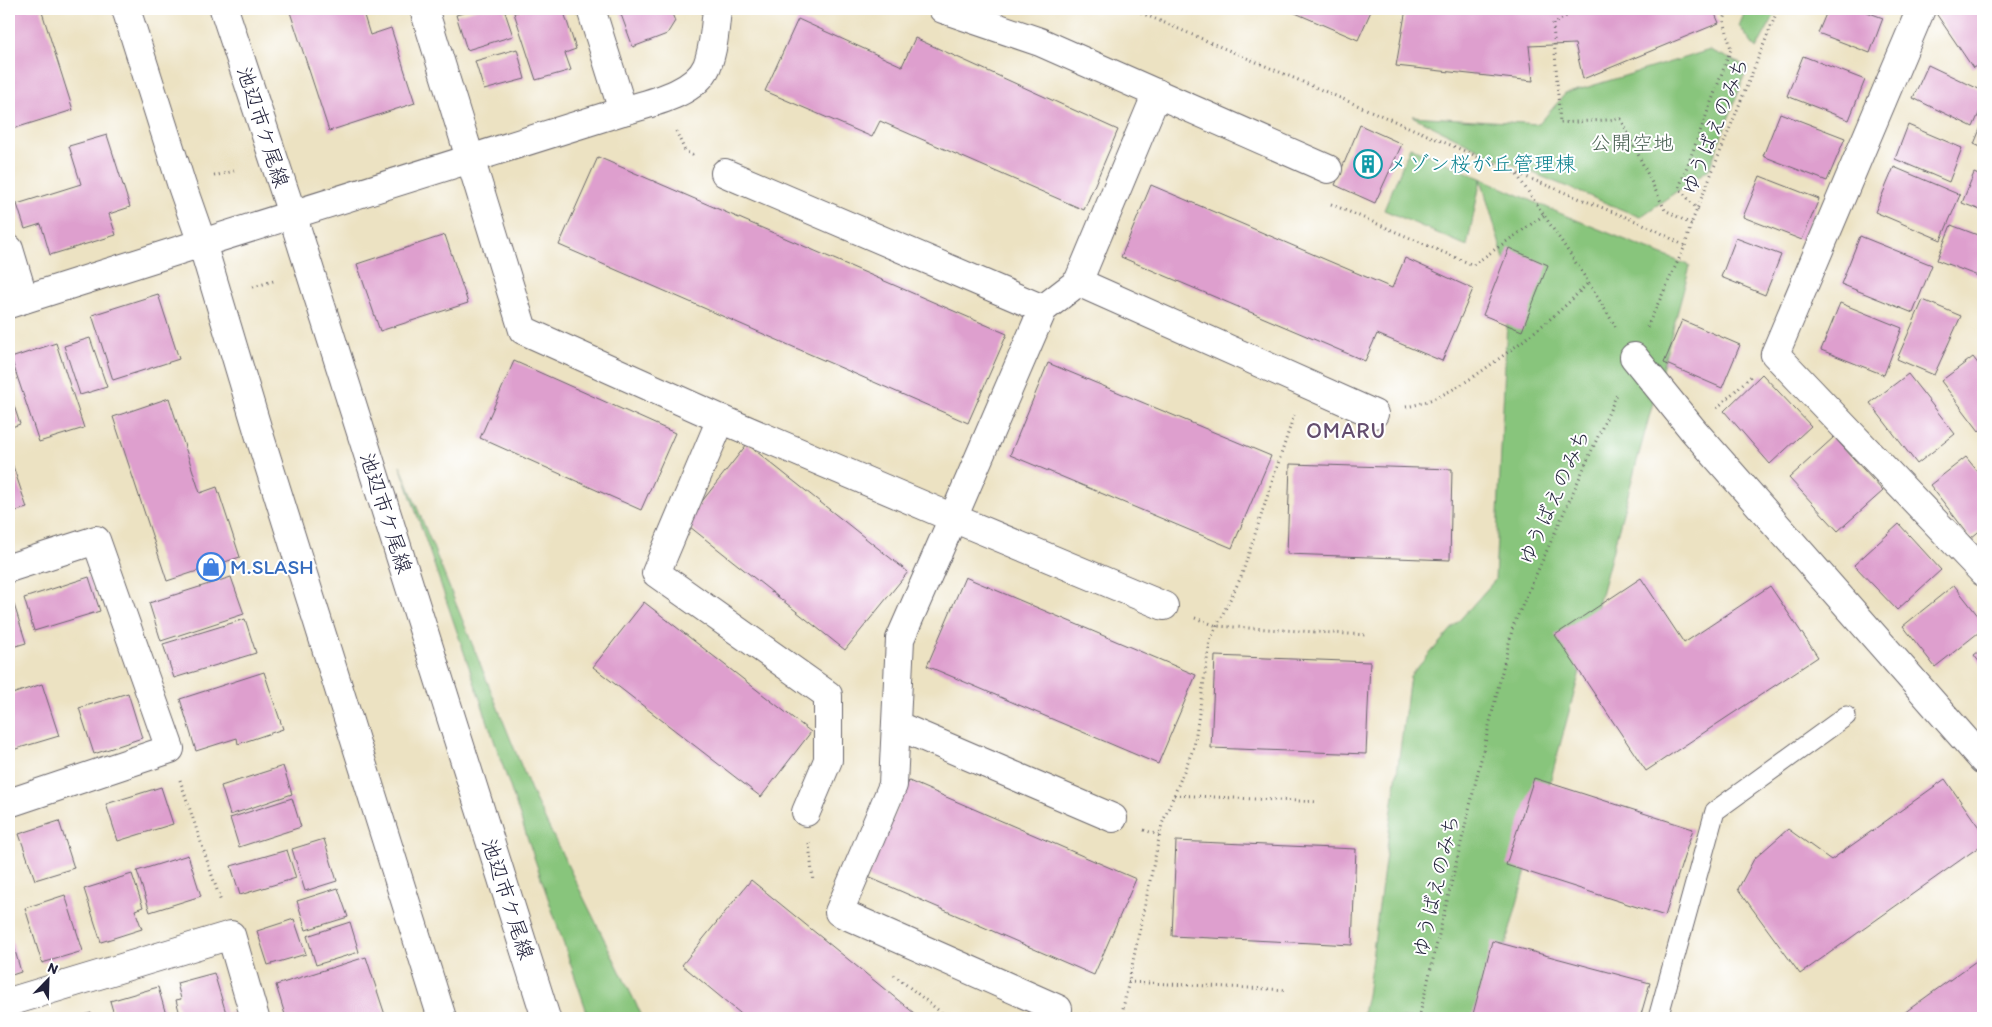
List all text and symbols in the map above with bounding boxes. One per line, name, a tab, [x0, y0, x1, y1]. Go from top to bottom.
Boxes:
street label: ゆうばえのみち	[1676, 53, 1754, 198]
street label: 池辺市ケ尾線	[232, 63, 295, 191]
park label: 公開空地	[1590, 130, 1674, 155]
building icon: メゾン桜が丘管理棟	[1353, 149, 1383, 179]
place label: メゾン桜が丘管理棟	[1387, 151, 1576, 176]
district label: OMARU	[1306, 417, 1386, 444]
street label: ゆうばえのみち	[1512, 425, 1595, 569]
street label: 池辺市ケ尾線	[355, 449, 418, 577]
shop icon: M.SLASH	[196, 552, 226, 582]
place label: M.SLASH	[230, 554, 314, 579]
street label: ゆうばえのみち	[1407, 812, 1464, 960]
street label: 池辺市ケ尾線	[477, 835, 540, 963]
north arrow	[22, 954, 72, 1004]
text: N	[45, 959, 61, 978]

